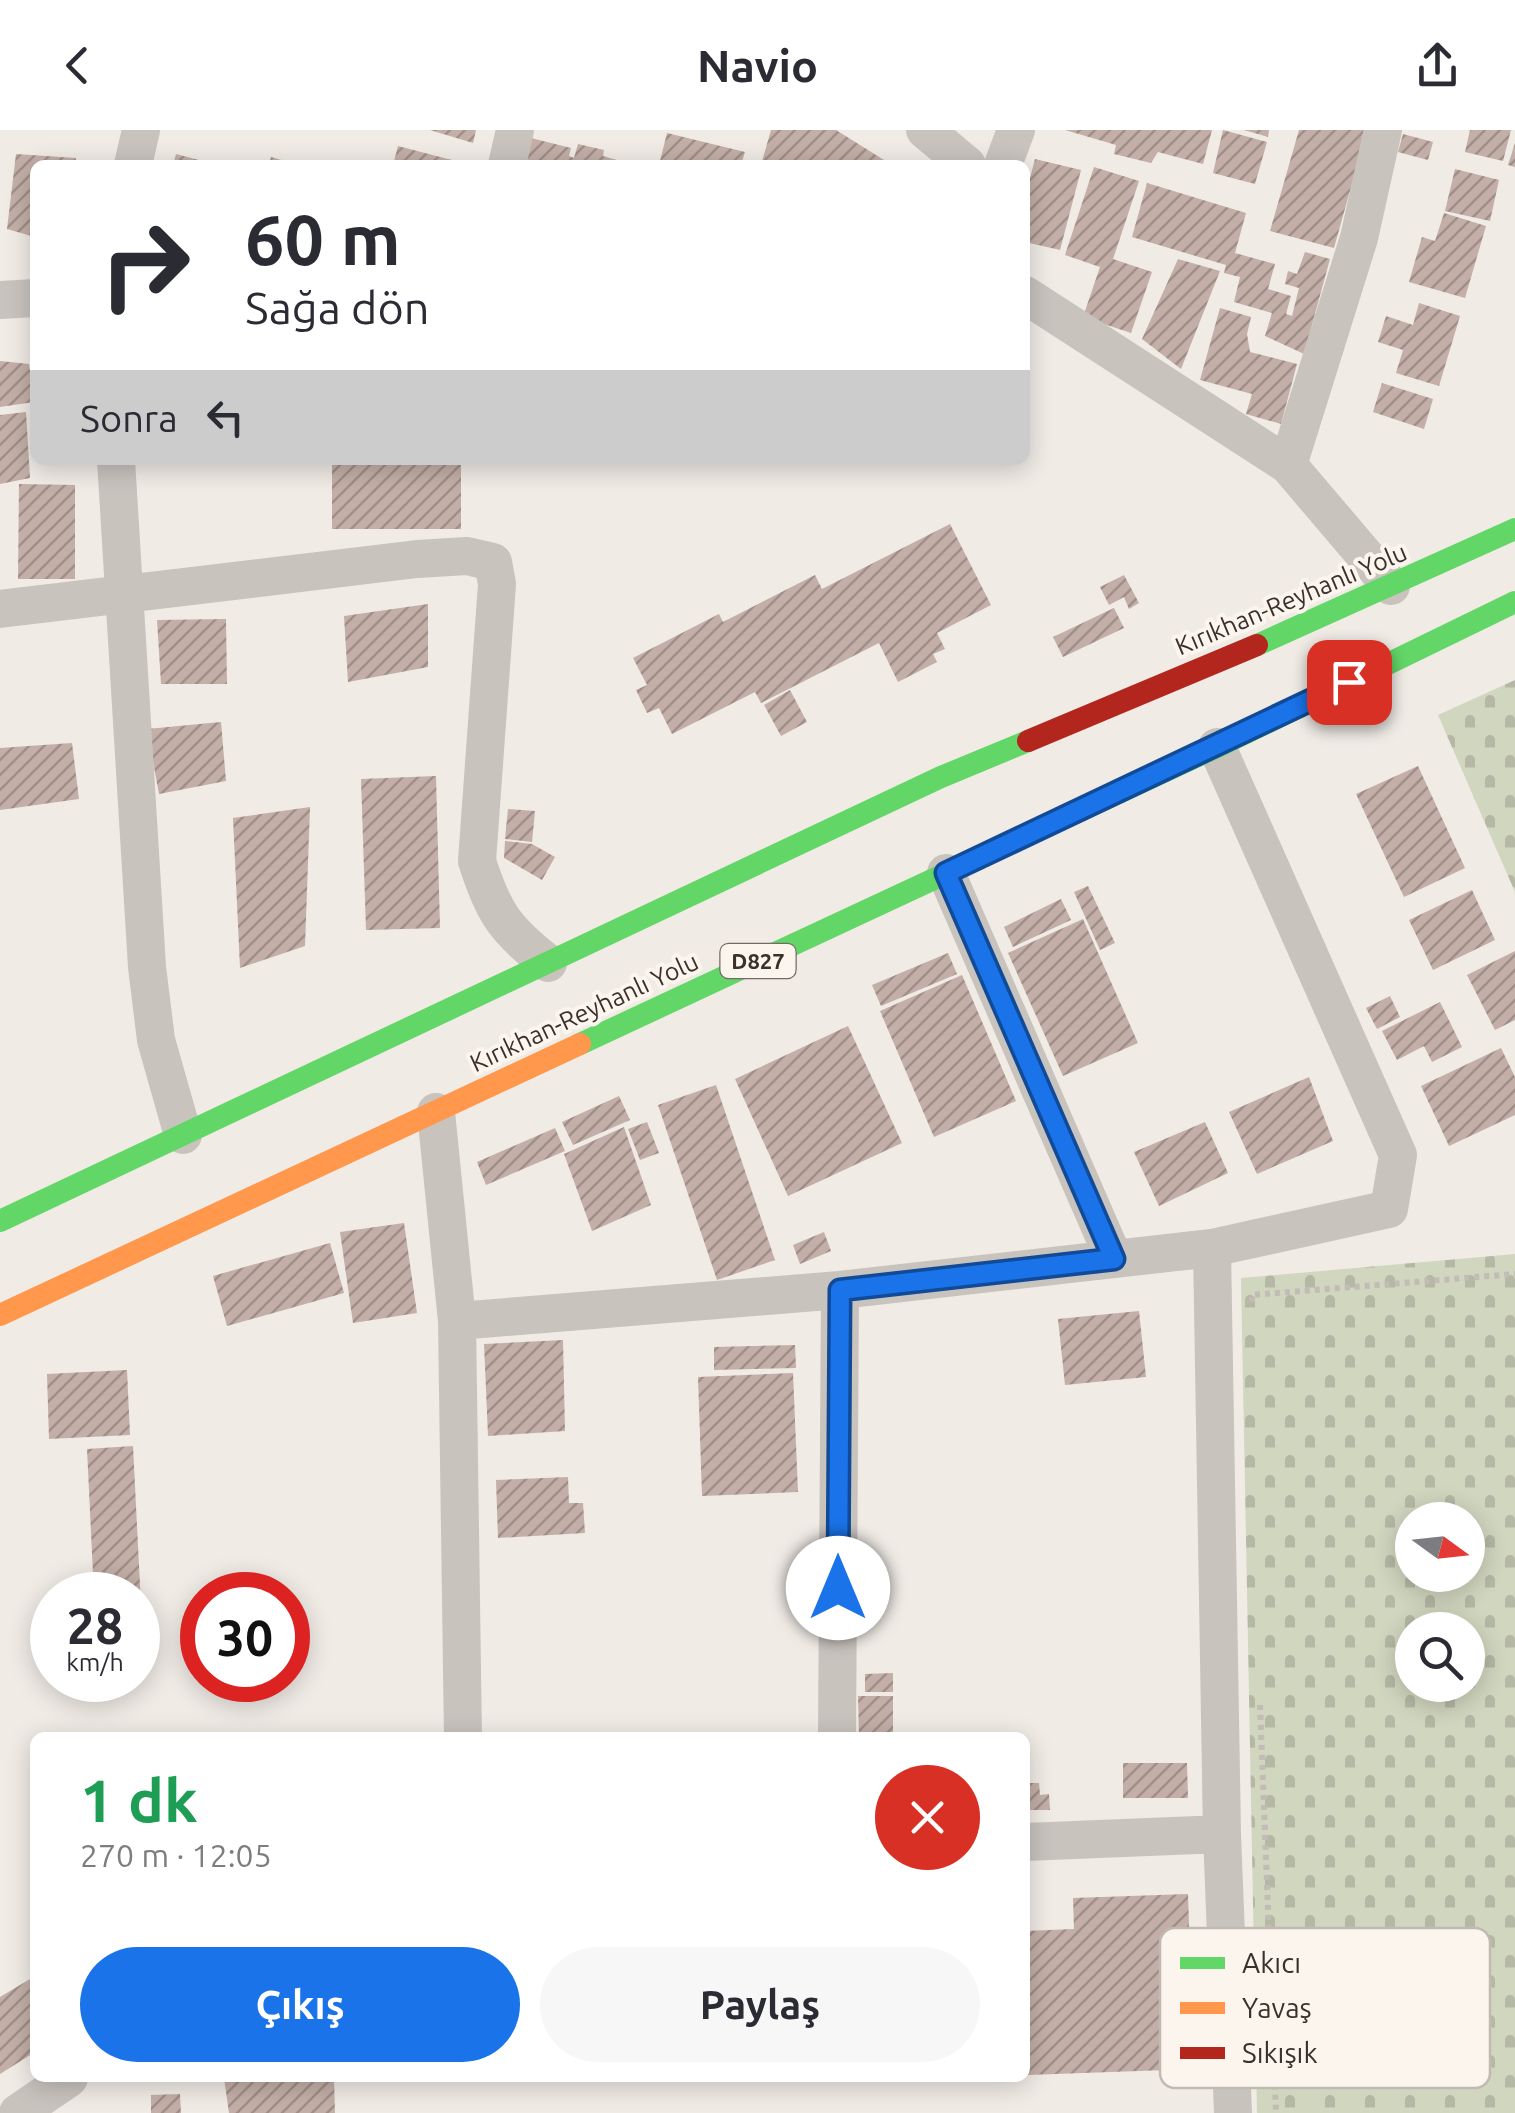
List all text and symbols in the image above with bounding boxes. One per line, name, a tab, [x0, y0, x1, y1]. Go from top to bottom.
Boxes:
icon: back	[50, 38, 105, 93]
icon: share	[1410, 38, 1465, 93]
text: Navio	[697, 40, 818, 91]
icon: right	[80, 200, 210, 330]
text: 60 m	[245, 200, 401, 278]
text: Sağa dön	[245, 282, 429, 333]
icon: left	[198, 390, 253, 445]
text: Sonra	[80, 397, 178, 439]
street label: Kırıkhan-Reyhanlı Yolu	[1171, 538, 1411, 660]
pin	[1307, 640, 1392, 725]
icon: arrive	[1322, 655, 1377, 710]
road number: D827	[720, 944, 796, 978]
street label: Kırıkhan-Reyhanlı Yolu	[465, 947, 703, 1077]
north arrow	[1395, 1502, 1485, 1592]
map controls	[1395, 1502, 1485, 1702]
position arrow	[786, 1536, 890, 1640]
speed limit sign: 30	[180, 1572, 310, 1702]
text: 28	[67, 1597, 123, 1653]
button: search	[1395, 1612, 1485, 1702]
text: km/h	[66, 1648, 124, 1676]
button: close	[875, 1765, 980, 1870]
text: 1 dk	[80, 1766, 198, 1833]
text: 270 m · 12:05	[80, 1837, 272, 1873]
legend	[1160, 1928, 1490, 2088]
button: Çıkış	[80, 1947, 520, 2062]
button: Paylaş	[540, 1947, 980, 2062]
text: Akıcı	[1242, 1947, 1301, 1978]
text: Yavaş	[1242, 1992, 1312, 2023]
text: Sıkışık	[1242, 2037, 1318, 2068]

